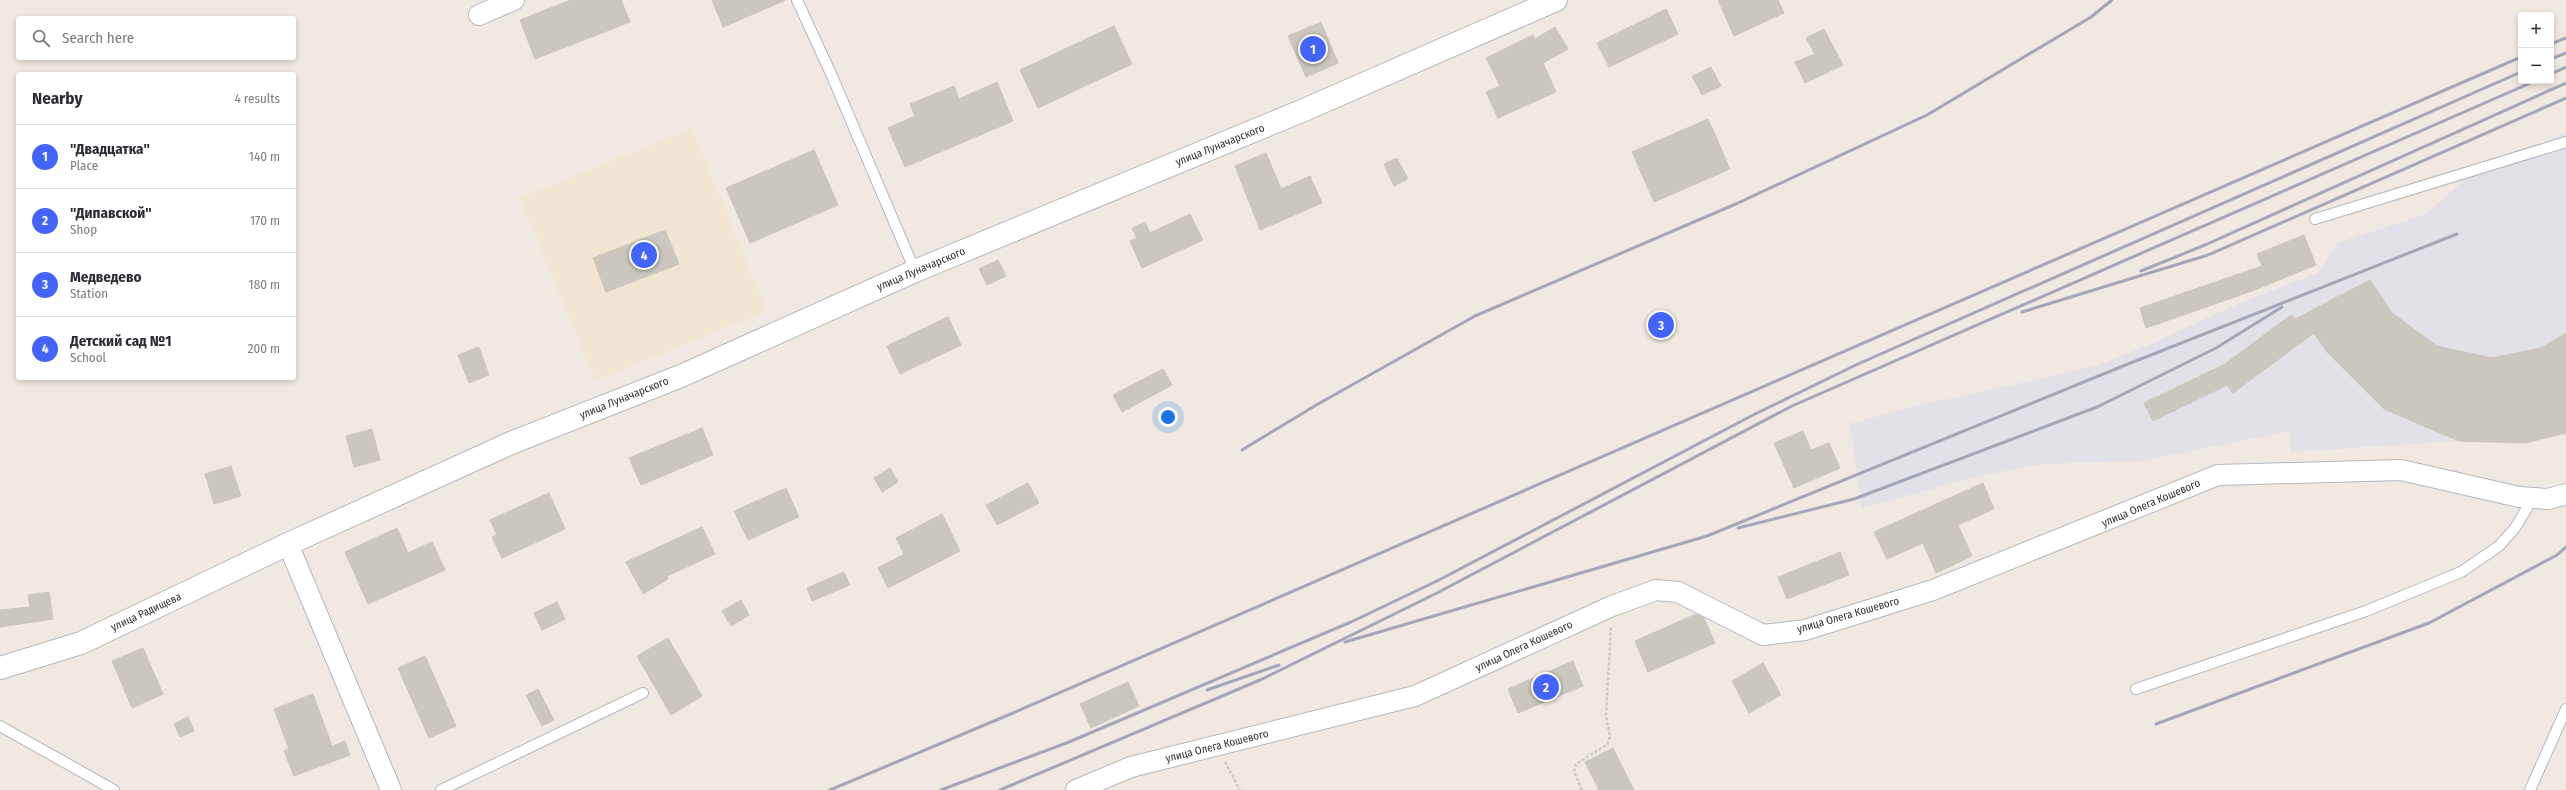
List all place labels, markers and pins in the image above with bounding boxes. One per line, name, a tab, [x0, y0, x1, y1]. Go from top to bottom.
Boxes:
pin: 1	[1300, 34, 1326, 64]
pin: 4	[631, 240, 657, 270]
pin: 3	[1648, 310, 1674, 340]
pin: 2	[1533, 672, 1559, 702]

